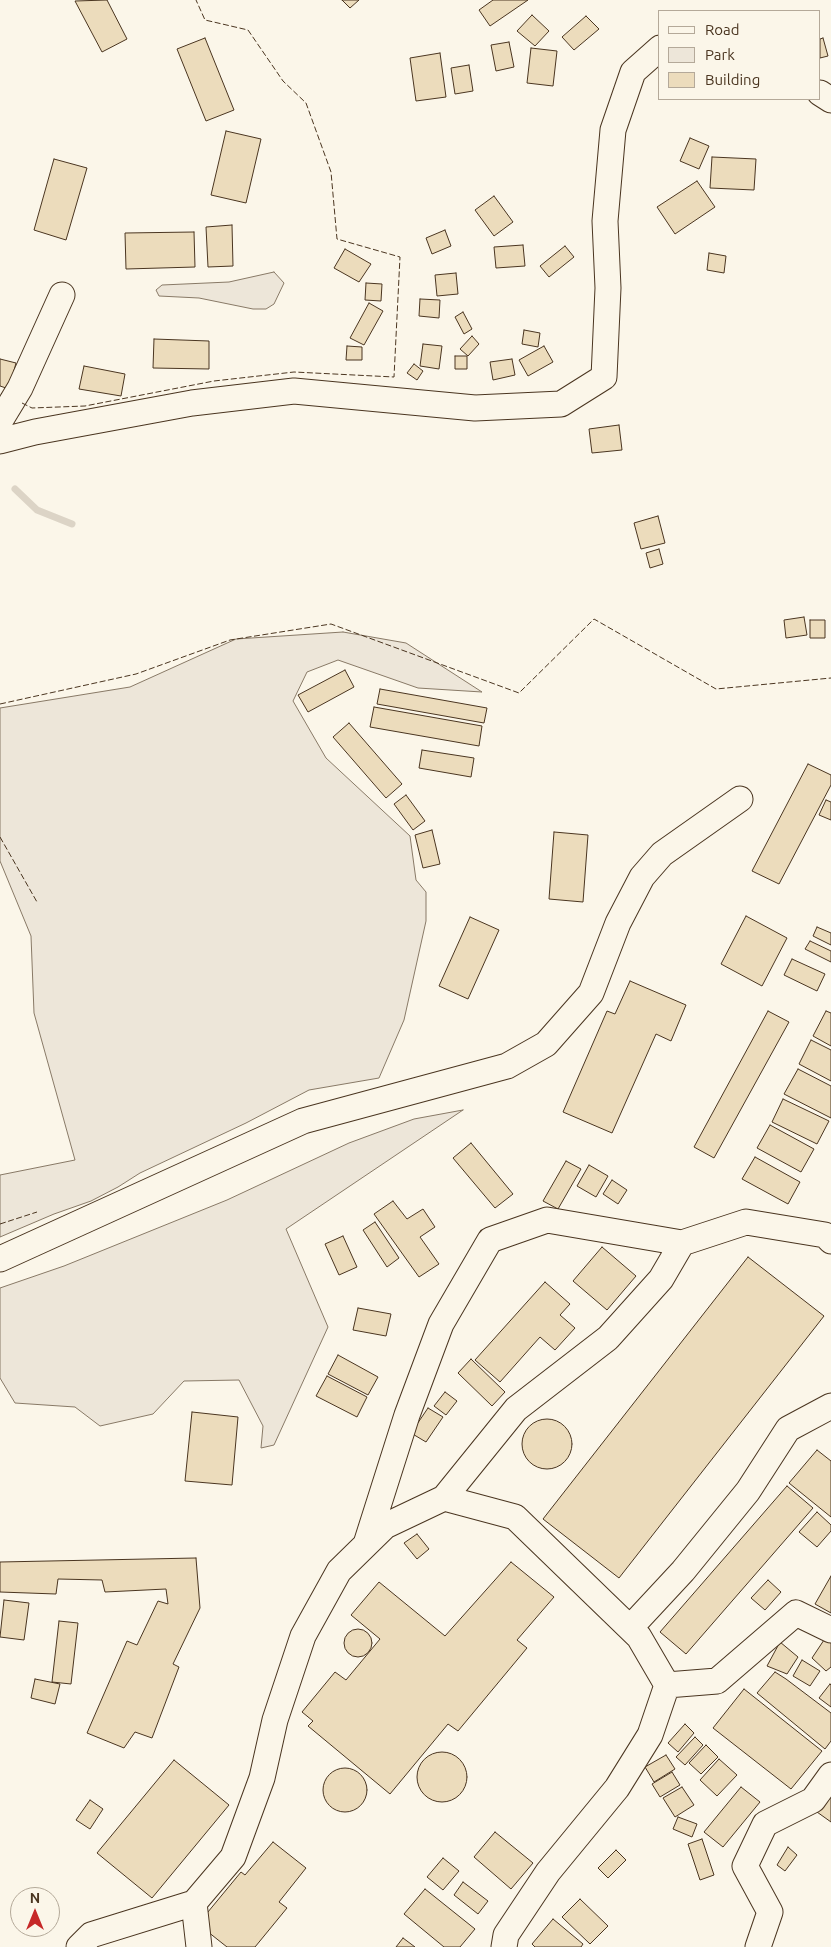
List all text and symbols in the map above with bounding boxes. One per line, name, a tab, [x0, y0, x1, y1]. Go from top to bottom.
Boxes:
legend	[658, 10, 821, 100]
text: Road	[705, 21, 740, 38]
text: Park	[705, 46, 735, 63]
text: Building	[705, 71, 760, 88]
north arrow	[10, 1887, 60, 1937]
text: N	[30, 1890, 40, 1906]

